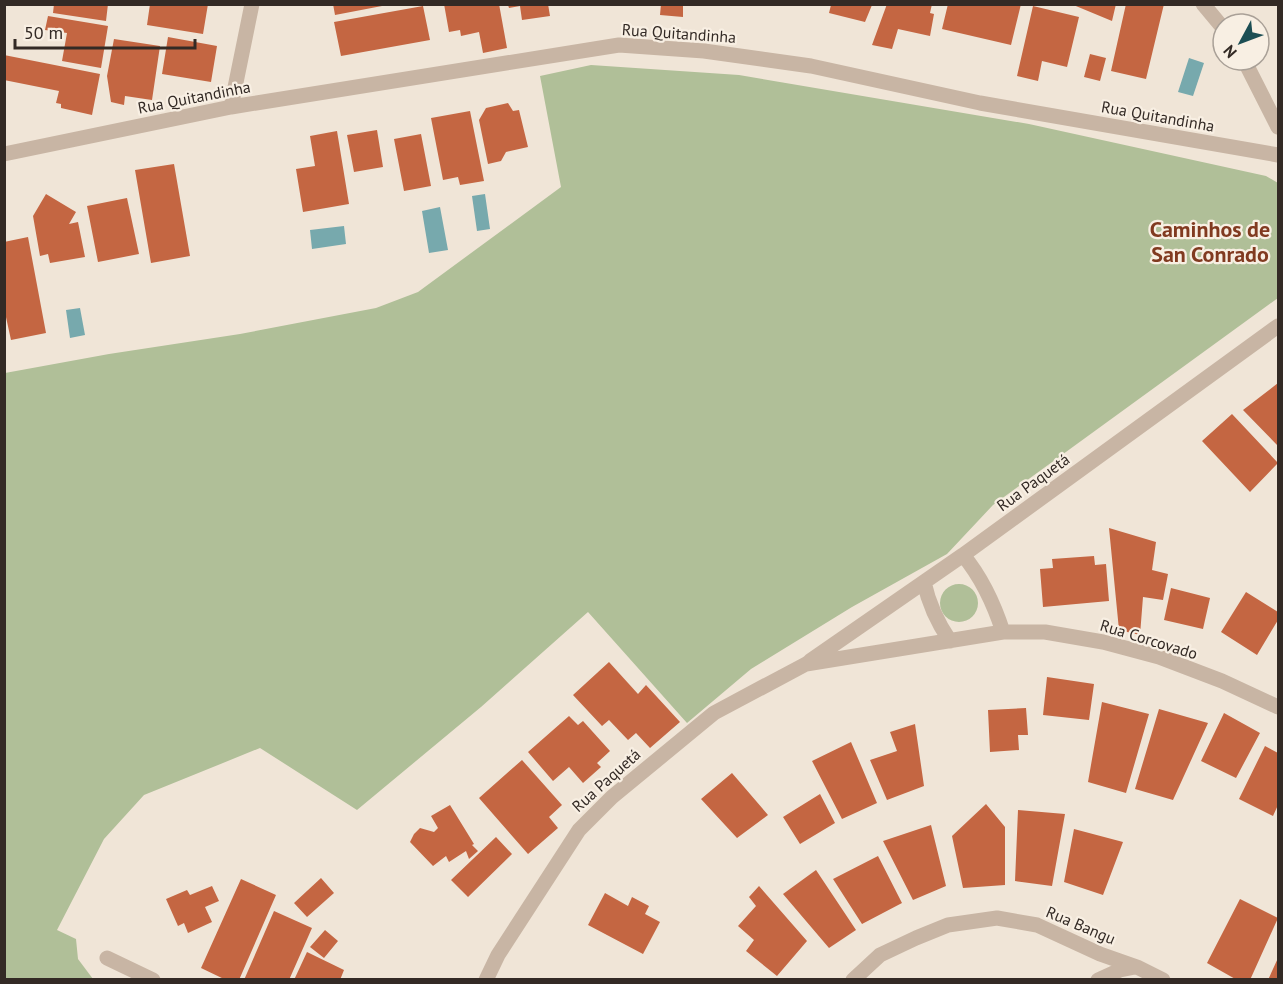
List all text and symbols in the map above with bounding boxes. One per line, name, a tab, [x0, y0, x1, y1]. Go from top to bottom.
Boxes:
scale bar	[15, 12, 195, 50]
north arrow	[1211, 12, 1271, 72]
street label: Rua Quitandinha	[621, 19, 737, 47]
text: 50 m	[24, 21, 63, 44]
text: N	[1219, 41, 1241, 62]
street label: Rua Quitandinha	[136, 76, 252, 118]
street label: Rua Quitandinha	[1100, 96, 1216, 136]
district label: Caminhos de San Conrado	[1150, 215, 1270, 268]
street label: Rua Paquetá	[993, 449, 1073, 515]
street label: Rua Corcovado	[1098, 615, 1200, 663]
street label: Rua Paquetá	[568, 744, 644, 816]
street label: Rua Bangu	[1043, 901, 1119, 949]

